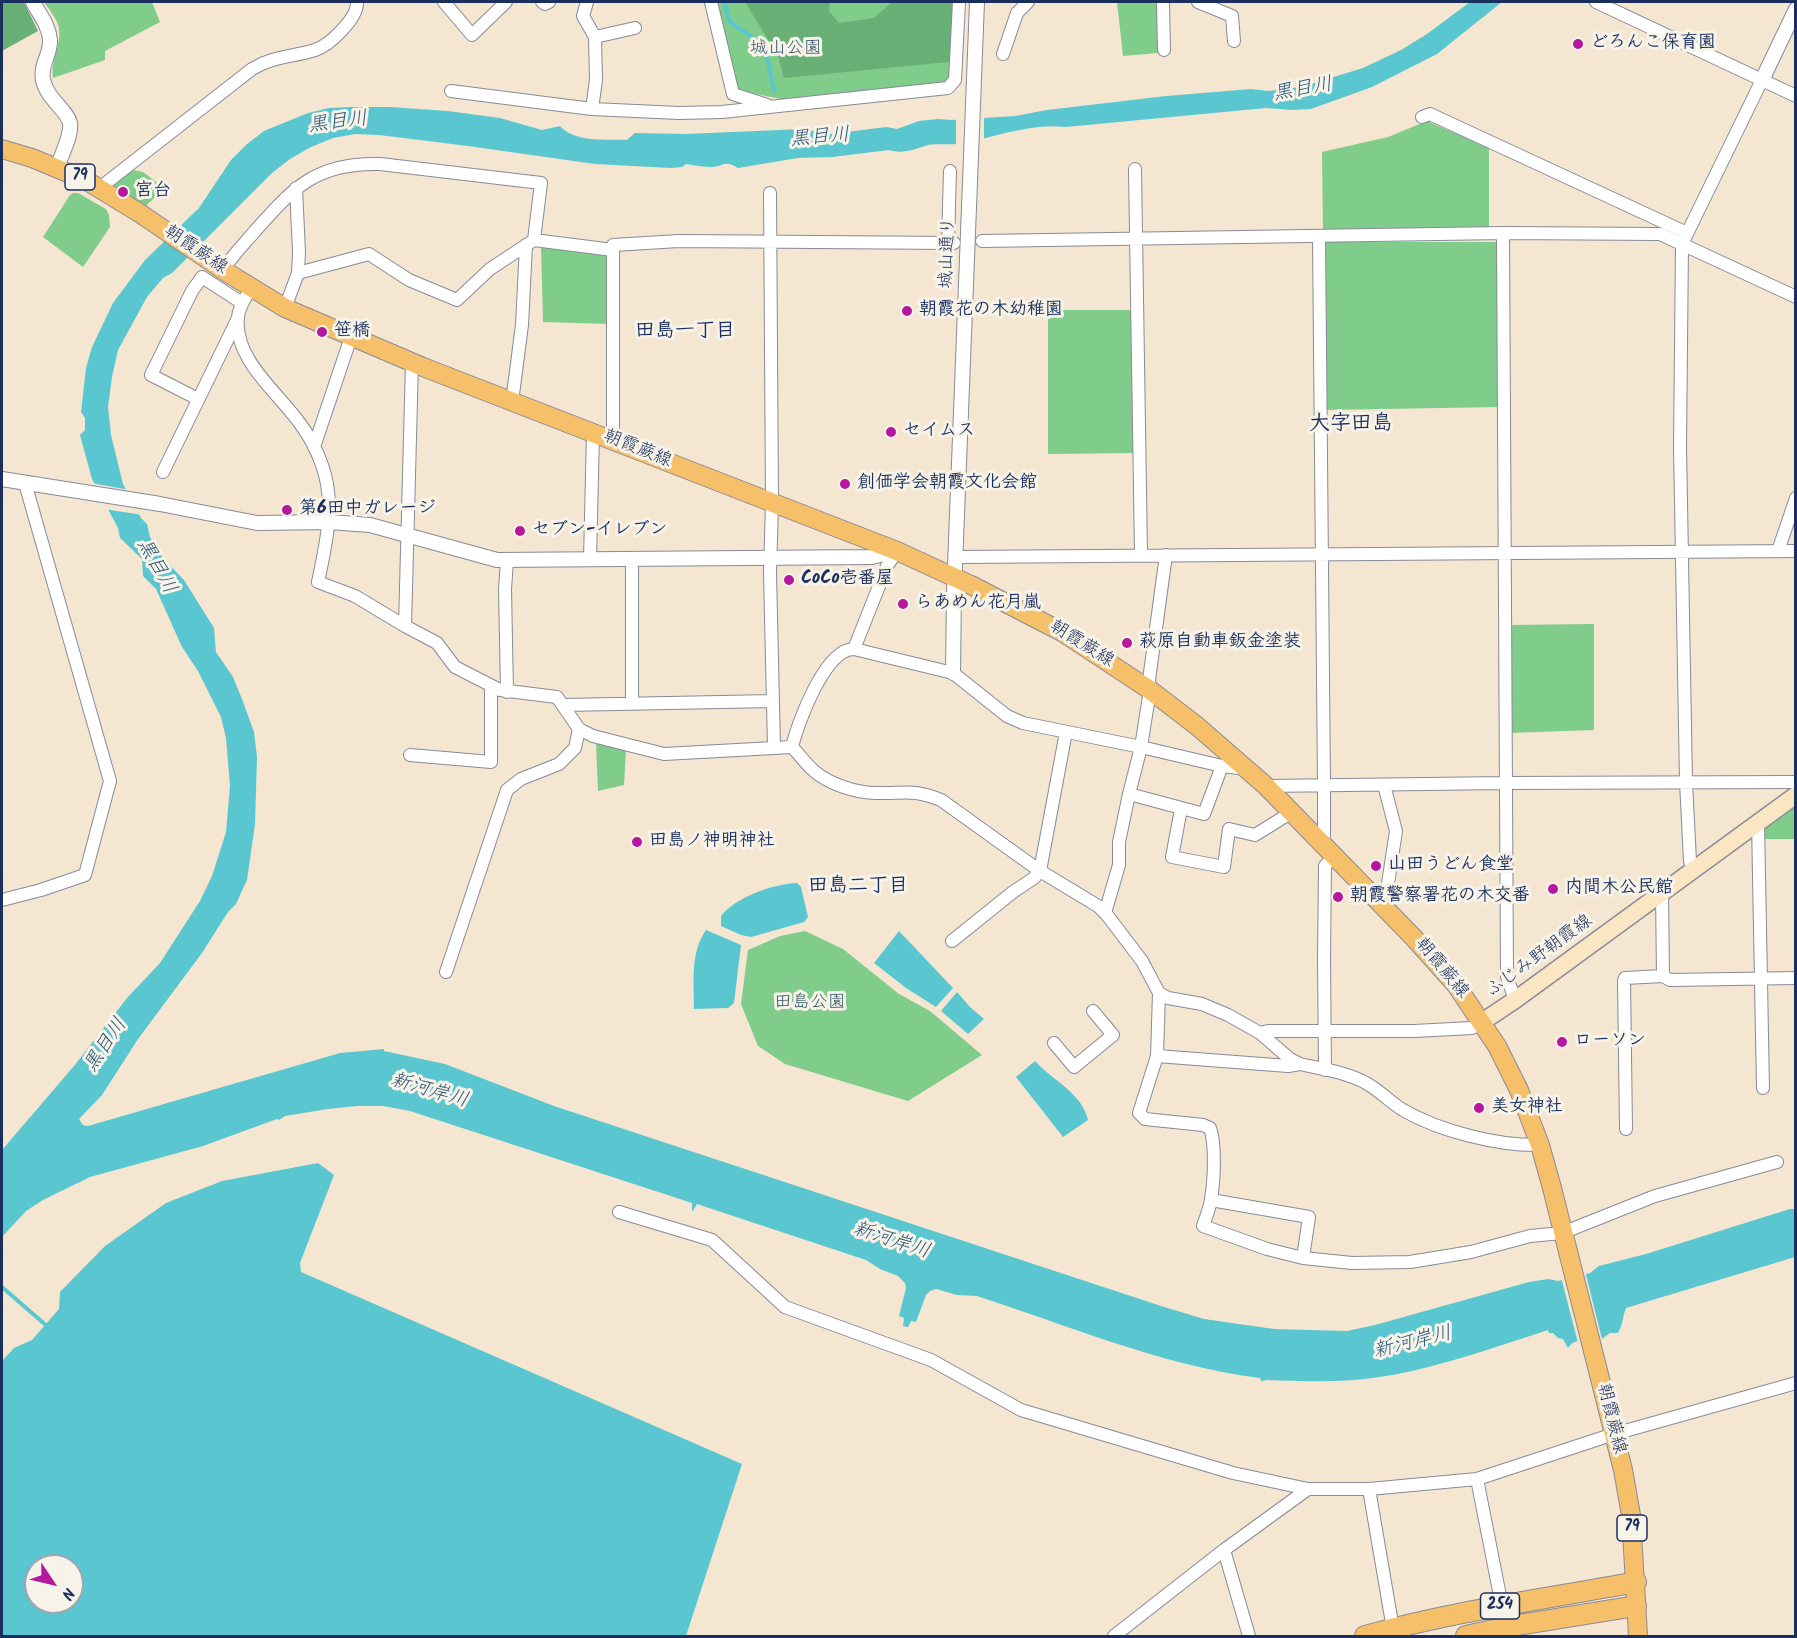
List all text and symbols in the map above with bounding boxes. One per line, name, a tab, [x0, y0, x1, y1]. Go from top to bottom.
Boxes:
place label: どろんこ保育園	[1590, 33, 1716, 55]
marker: どろんこ保育園	[1571, 37, 1585, 51]
park label: 城山公園	[750, 39, 822, 61]
water label: 黒目川	[1271, 74, 1335, 108]
water label: 黒目川	[307, 108, 369, 140]
water label: 黒目川	[789, 124, 851, 154]
road number: 79	[65, 164, 95, 190]
place label: 宮台	[135, 181, 171, 203]
marker: 宮台	[116, 185, 130, 199]
street label: 城山通り	[937, 217, 961, 289]
street label: 朝霞蕨線	[159, 222, 231, 280]
place label: 朝霞花の木幼稚園	[919, 300, 1063, 322]
marker: 朝霞花の木幼稚園	[900, 304, 914, 318]
place label: 笹橋	[334, 321, 370, 343]
district label: 田島一丁目	[635, 321, 735, 345]
marker: 笹橋	[315, 325, 329, 339]
district label: 大字田島	[1309, 412, 1393, 438]
place label: セイムス	[903, 421, 975, 443]
marker: セイムス	[884, 425, 898, 439]
street label: 朝霞蕨線	[600, 427, 674, 473]
place label: 創価学会朝霞文化会館	[857, 473, 1037, 495]
marker: 創価学会朝霞文化会館	[838, 477, 852, 491]
place label: 第6田中ガレージ	[299, 499, 435, 521]
marker: 第6田中ガレージ	[280, 503, 294, 517]
place label: セブン-イレブン	[532, 520, 668, 542]
marker: セブン-イレブン	[513, 524, 527, 538]
water label: 黒目川	[130, 535, 180, 599]
place label: CoCo壱番屋	[801, 569, 894, 591]
marker: CoCo壱番屋	[782, 573, 796, 587]
place label: らあめん花月嵐	[915, 593, 1041, 615]
marker: らあめん花月嵐	[896, 597, 910, 611]
street label: 朝霞蕨線	[1045, 617, 1117, 673]
place label: 萩原自動車鈑金塗装	[1139, 632, 1301, 654]
marker: 萩原自動車鈑金塗装	[1120, 636, 1134, 650]
place label: 田島ノ神明神社	[649, 831, 775, 853]
marker: 田島ノ神明神社	[630, 835, 644, 849]
place label: 山田うどん食堂	[1388, 855, 1514, 877]
marker: 山田うどん食堂	[1369, 859, 1383, 873]
district label: 田島二丁目	[808, 876, 908, 900]
place label: 内間木公民館	[1565, 878, 1673, 900]
marker: 内間木公民館	[1546, 882, 1560, 896]
place label: 朝霞警察署花の木交番	[1350, 886, 1530, 908]
marker: 朝霞警察署花の木交番	[1331, 890, 1345, 904]
street label: ふじみ野朝霞線	[1483, 911, 1597, 1003]
street label: 朝霞蕨線	[1410, 934, 1472, 1004]
park label: 田島公園	[774, 993, 846, 1015]
water label: 黒目川	[80, 1014, 134, 1078]
place label: ローソン	[1574, 1031, 1646, 1053]
marker: ローソン	[1555, 1035, 1569, 1049]
water label: 新河岸川	[387, 1069, 471, 1115]
place label: 美女神社	[1491, 1097, 1563, 1119]
marker: 美女神社	[1472, 1101, 1486, 1115]
water label: 新河岸川	[849, 1218, 933, 1266]
water label: 新河岸川	[1371, 1323, 1455, 1365]
street label: 朝霞蕨線	[1591, 1381, 1629, 1457]
road number: 79	[1617, 1515, 1647, 1541]
north arrow	[24, 1554, 84, 1614]
text: N	[54, 1582, 81, 1605]
road number: 254	[1480, 1593, 1520, 1619]

